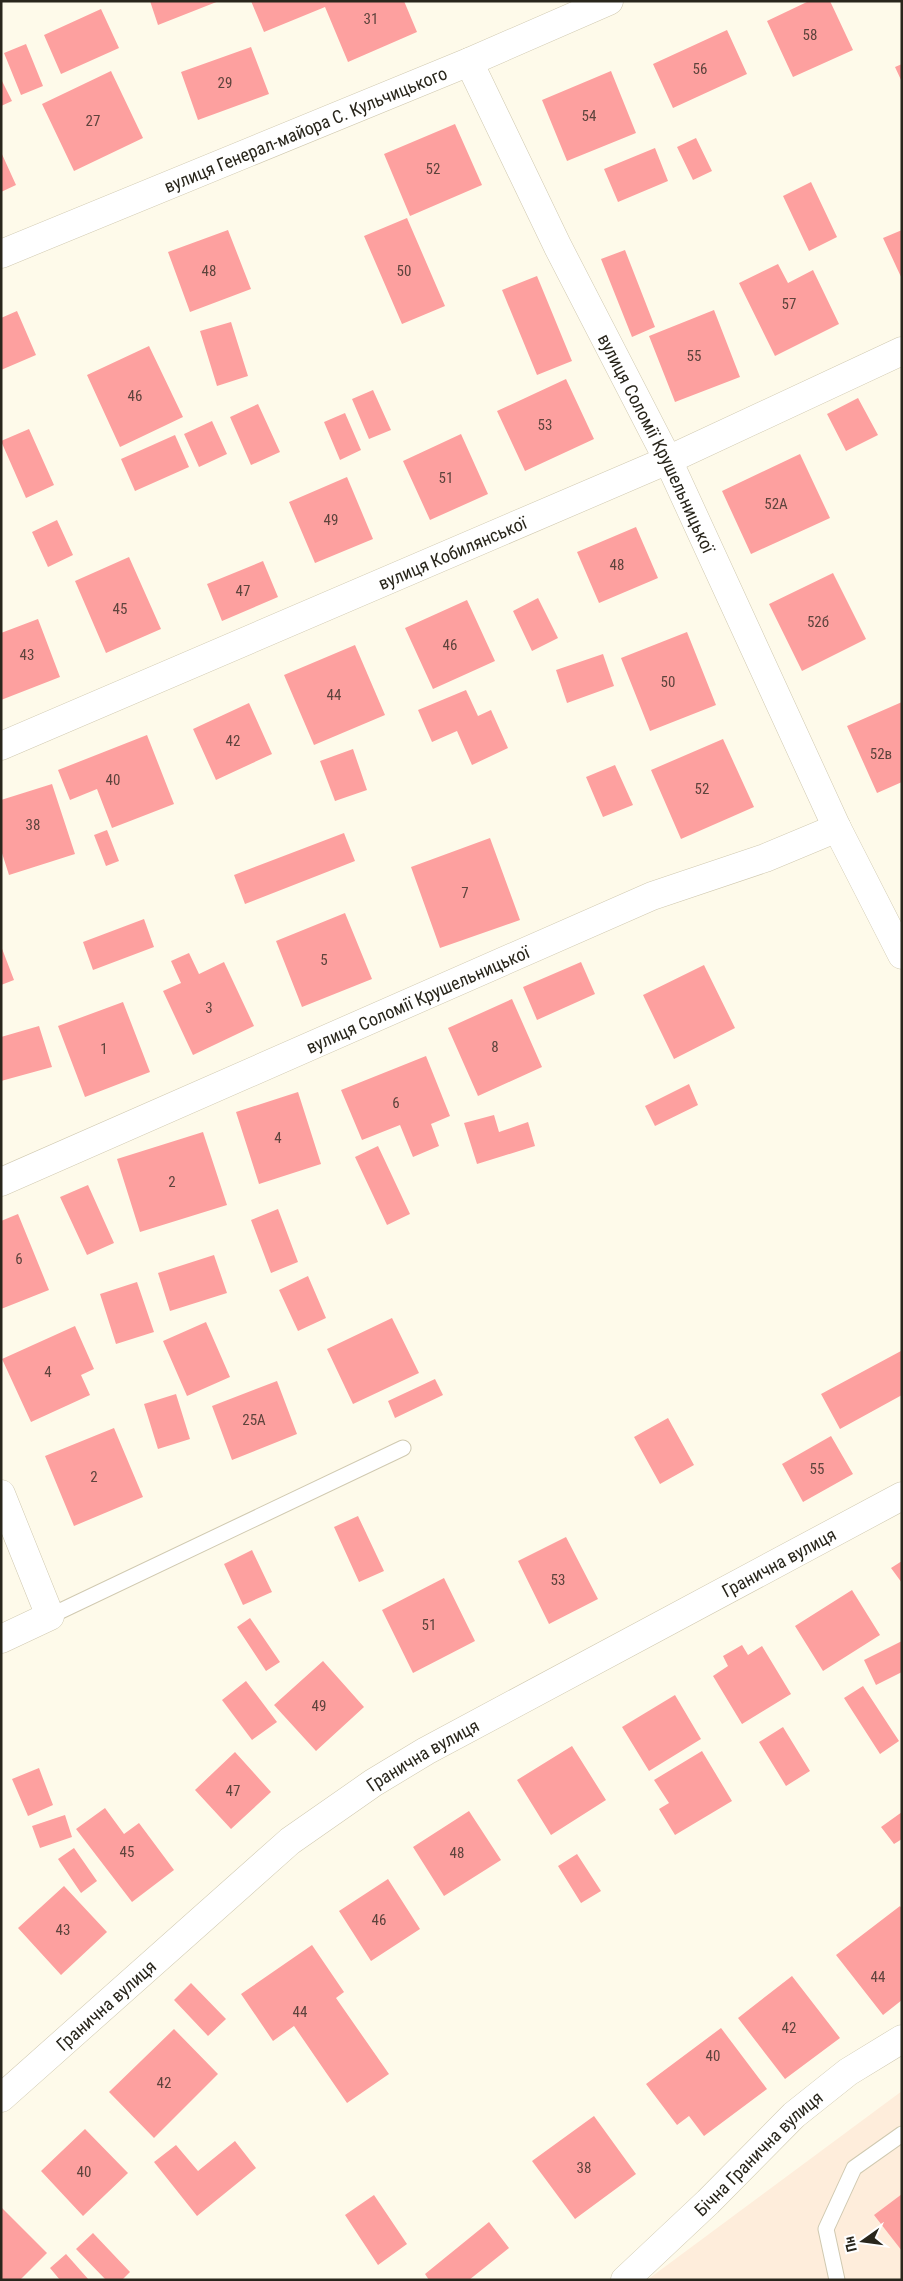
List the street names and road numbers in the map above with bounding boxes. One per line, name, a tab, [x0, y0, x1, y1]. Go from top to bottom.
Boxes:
street label: вулиця Генерал-майора С. Кульчицького	[161, 62, 450, 196]
street label: вулиця Соломії Крушельницької	[594, 330, 720, 557]
street label: вулиця Кобилянської	[375, 511, 530, 594]
street label: вулиця Соломії Крушельницької	[303, 940, 533, 1057]
street label: Гранична вулиця	[718, 1523, 839, 1601]
street label: Гранична вулиця	[362, 1714, 482, 1795]
street label: Гранична вулиця	[52, 1955, 160, 2055]
street label: Бічна Гранична вулиця	[690, 2086, 826, 2220]

